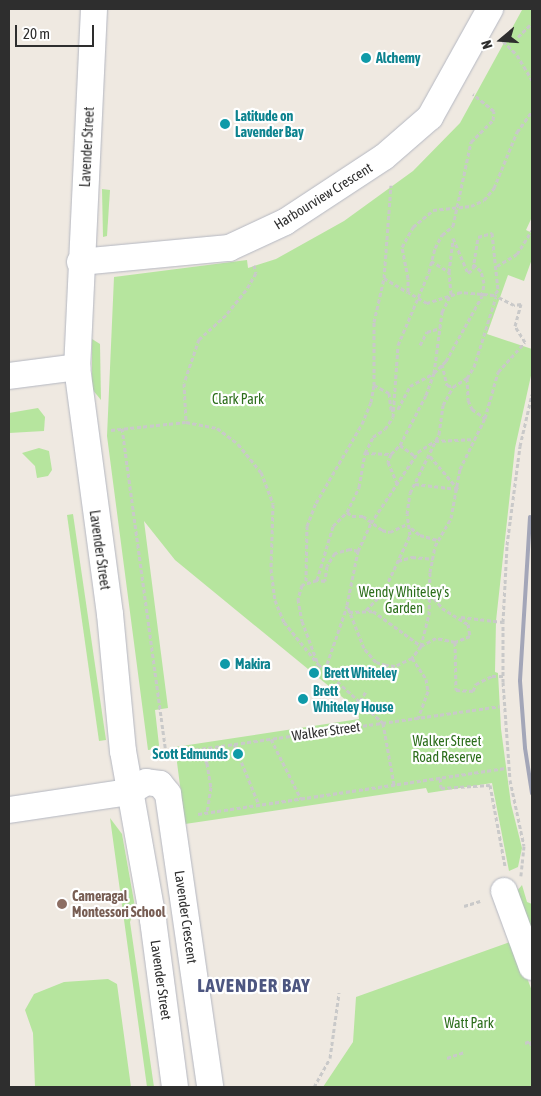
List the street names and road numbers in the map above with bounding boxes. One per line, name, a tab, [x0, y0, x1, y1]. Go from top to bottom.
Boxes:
street label: Lavender Street	[77, 106, 97, 188]
street label: Harbourview Crescent	[271, 159, 375, 233]
street label: Lavender Street	[86, 509, 114, 591]
street label: Walker Street	[291, 718, 361, 744]
street label: Lavender Crescent	[171, 869, 201, 965]
street label: Lavender Street	[147, 939, 175, 1021]

